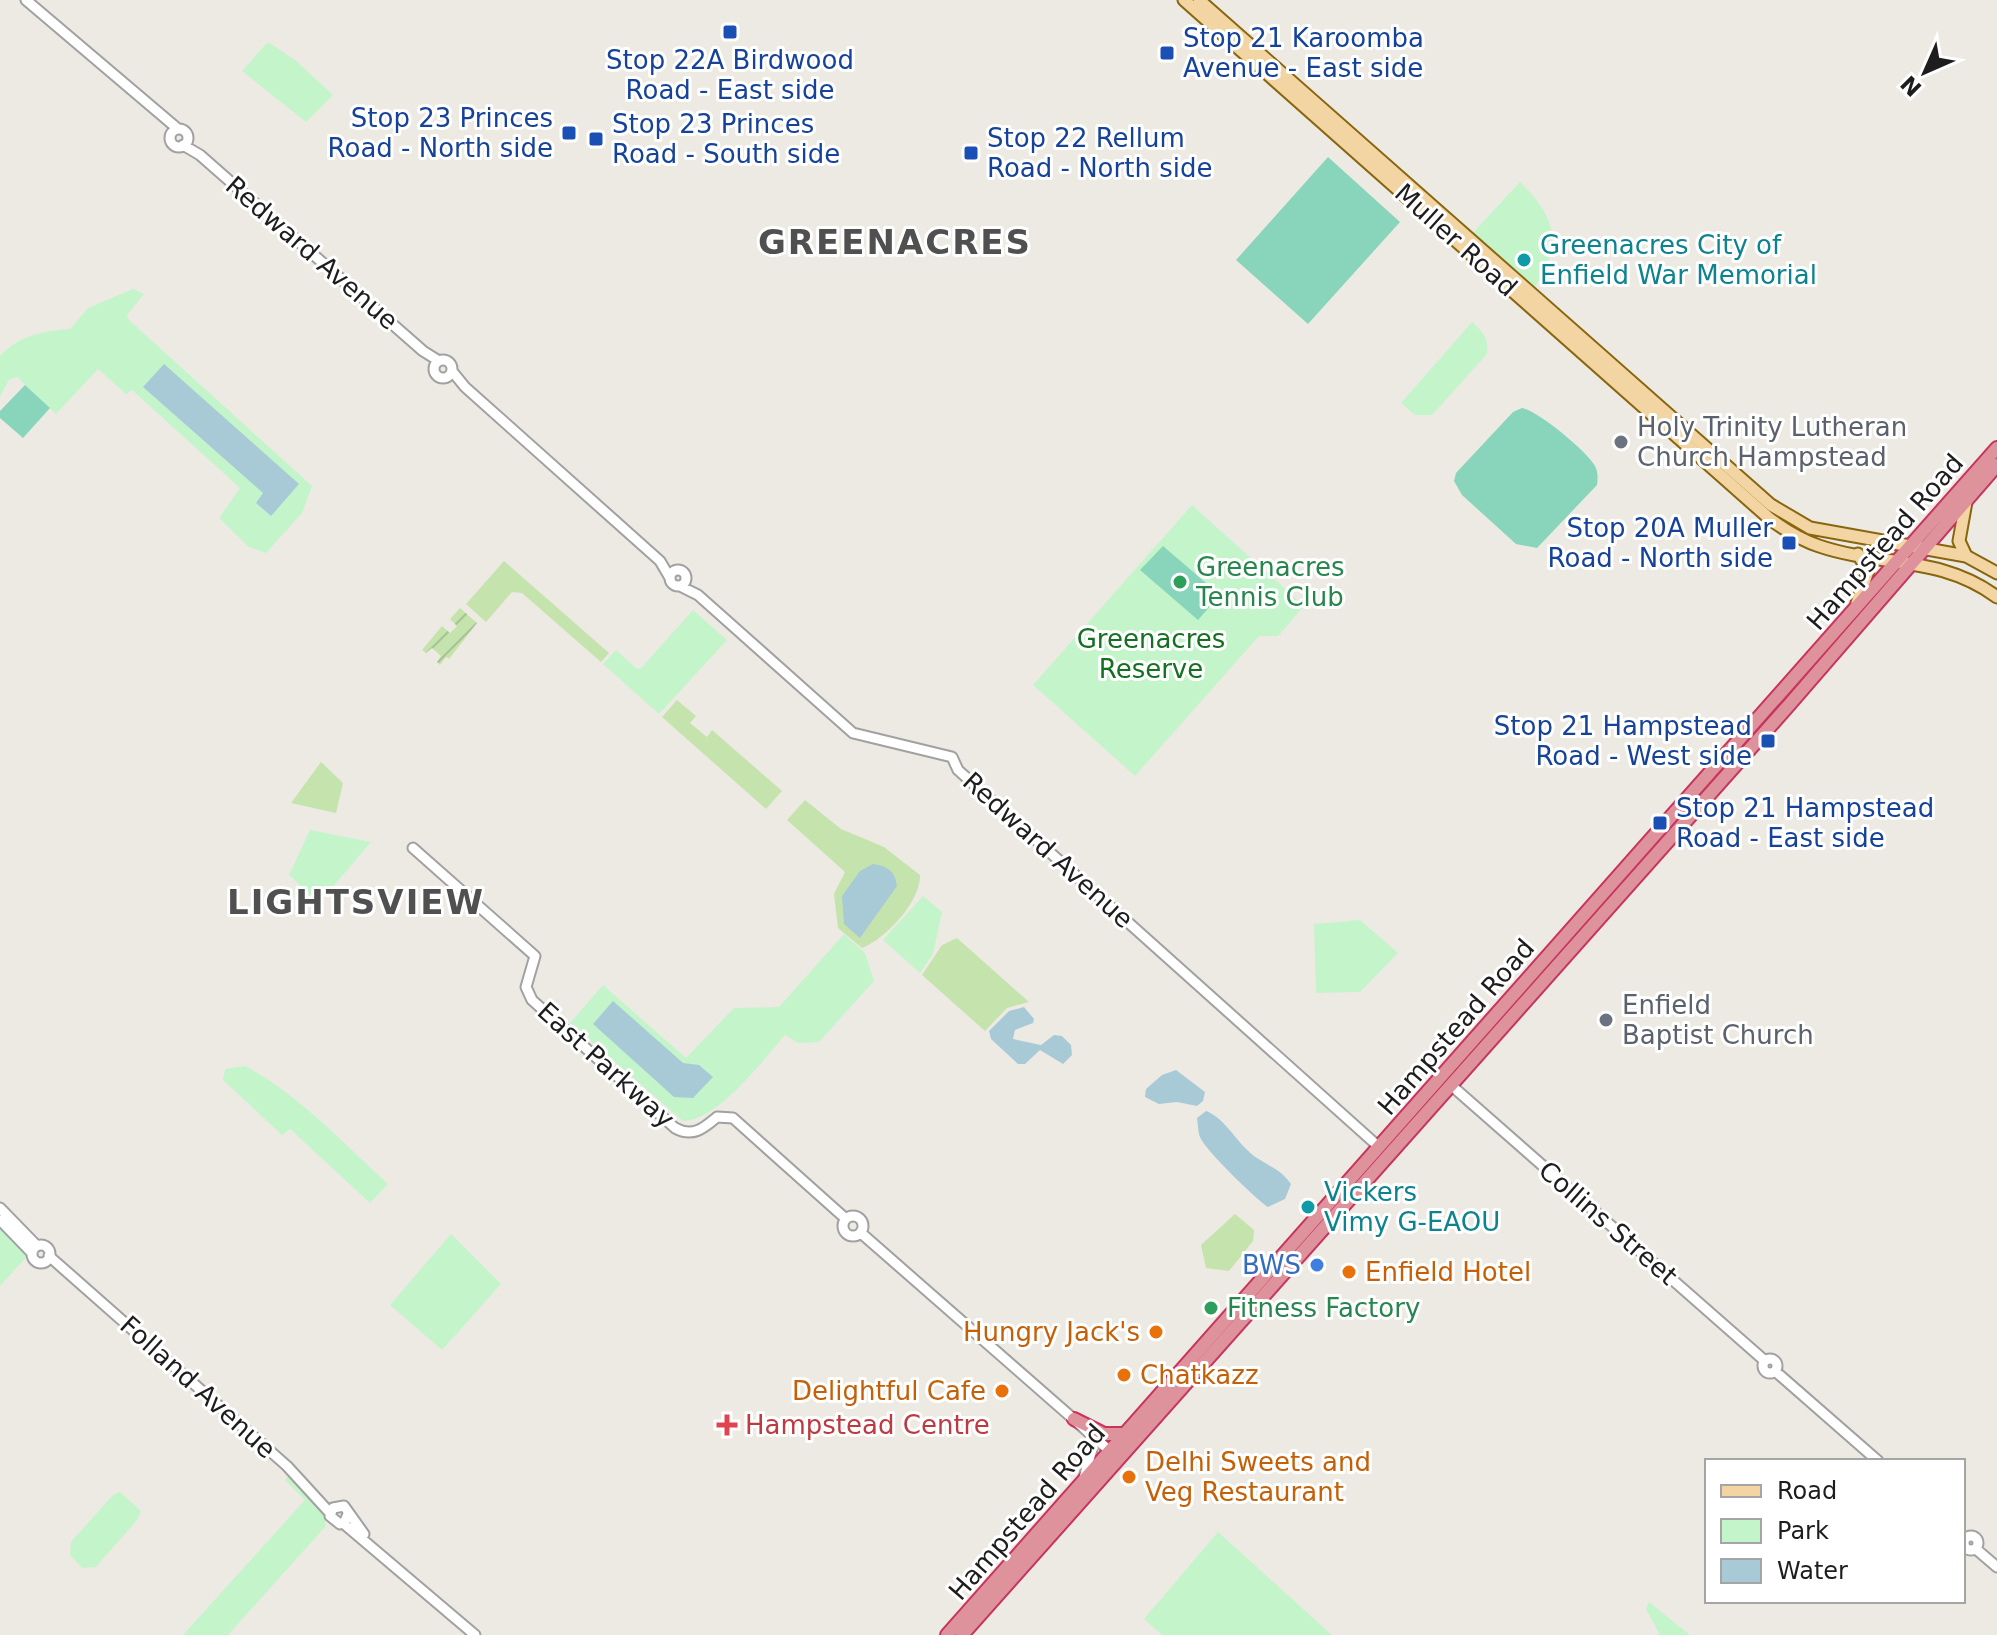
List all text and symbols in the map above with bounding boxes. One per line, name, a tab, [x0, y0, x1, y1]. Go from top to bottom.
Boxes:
marker: Stop 22A Birdwood Road - East side	[721, 23, 739, 41]
place label: Stop 21 Karoomba Avenue - East side	[1183, 23, 1424, 83]
north arrow	[1885, 32, 1965, 112]
marker: Stop 21 Karoomba Avenue - East side	[1158, 44, 1176, 62]
place label: Stop 22A Birdwood Road - East side	[606, 45, 854, 105]
text: N	[1896, 70, 1927, 101]
place label: Stop 23 Princes Road - North side	[328, 103, 553, 163]
place label: Stop 23 Princes Road - South side	[612, 109, 840, 169]
place label: Stop 22 Rellum Road - North side	[987, 123, 1212, 183]
marker: Stop 23 Princes Road - North side	[560, 124, 578, 142]
marker: Stop 23 Princes Road - South side	[587, 130, 605, 148]
marker: Stop 22 Rellum Road - North side	[962, 144, 980, 162]
street label: Redward Avenue	[220, 170, 404, 336]
street label: Muller Road	[1389, 177, 1523, 303]
district label: GREENACRES	[758, 222, 1032, 262]
place label: Greenacres City of Enfield War Memorial	[1540, 230, 1817, 290]
marker: Greenacres City of Enfield War Memorial	[1515, 251, 1533, 269]
place label: Holy Trinity Lutheran Church Hampstead	[1637, 412, 1907, 472]
marker: Holy Trinity Lutheran Church Hampstead	[1612, 433, 1630, 451]
street label: Hampstead Road	[1801, 448, 1969, 636]
place label: Stop 20A Muller Road - North side	[1548, 513, 1773, 573]
marker: Stop 20A Muller Road - North side	[1780, 534, 1798, 552]
place label: Greenacres Tennis Club	[1195, 552, 1345, 612]
marker: Greenacres Tennis Club	[1171, 573, 1189, 591]
park label: Greenacres Reserve	[1077, 624, 1225, 684]
place label: Stop 21 Hampstead Road - West side	[1494, 711, 1752, 771]
marker: Stop 21 Hampstead Road - West side	[1759, 732, 1777, 750]
street label: Redward Avenue	[957, 766, 1139, 934]
place label: Stop 21 Hampstead Road - East side	[1676, 793, 1934, 853]
marker: Stop 21 Hampstead Road - East side	[1651, 814, 1669, 832]
district label: LIGHTSVIEW	[227, 882, 485, 922]
street label: Hampstead Road	[1372, 933, 1540, 1121]
place label: Enfield Baptist Church	[1622, 990, 1814, 1050]
street label: East Parkway	[532, 996, 680, 1134]
marker: Enfield Baptist Church	[1597, 1011, 1615, 1029]
street label: Collins Street	[1533, 1155, 1683, 1291]
place label: Vickers Vimy G-EAOU	[1324, 1177, 1500, 1237]
marker: Vickers Vimy G-EAOU	[1299, 1198, 1317, 1216]
place label: BWS	[1242, 1250, 1301, 1280]
marker: BWS	[1308, 1256, 1326, 1274]
place label: Enfield Hotel	[1365, 1257, 1531, 1287]
marker: Enfield Hotel	[1340, 1263, 1358, 1281]
place label: Fitness Factory	[1227, 1293, 1420, 1323]
marker: Fitness Factory	[1202, 1299, 1220, 1317]
street label: Folland Avenue	[114, 1310, 282, 1464]
place label: Hungry Jack's	[963, 1317, 1140, 1347]
marker: Hungry Jack's	[1147, 1323, 1165, 1341]
place label: Chatkazz	[1140, 1360, 1259, 1390]
marker: Chatkazz	[1115, 1366, 1133, 1384]
place label: Delightful Cafe	[792, 1376, 986, 1406]
marker: Delightful Cafe	[993, 1382, 1011, 1400]
place label: Hampstead Centre	[745, 1410, 990, 1440]
marker: Hampstead Centre	[716, 1414, 738, 1436]
street label: Hampstead Road	[943, 1418, 1111, 1606]
place label: Delhi Sweets and Veg Restaurant	[1145, 1447, 1371, 1507]
legend	[1705, 1459, 1965, 1603]
marker: Delhi Sweets and Veg Restaurant	[1120, 1468, 1138, 1486]
text: Road	[1777, 1477, 1837, 1505]
text: Park	[1777, 1517, 1829, 1545]
text: Water	[1777, 1557, 1848, 1585]

